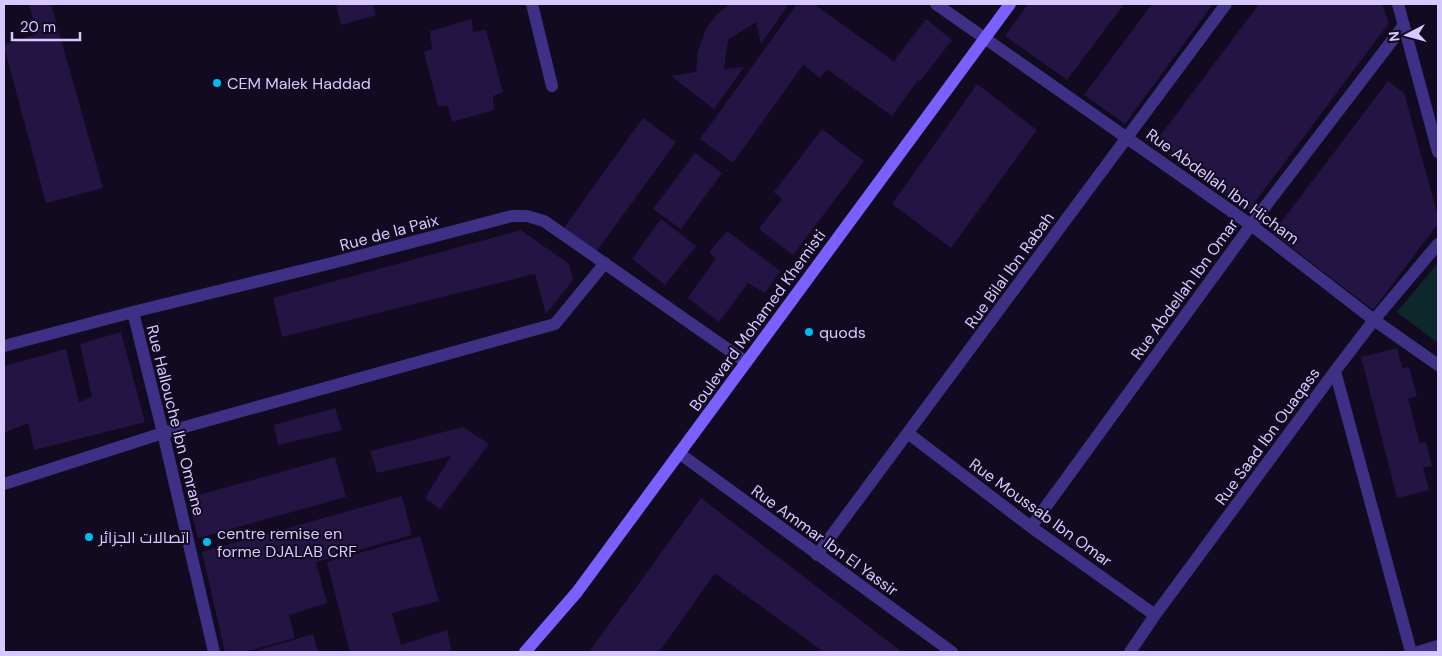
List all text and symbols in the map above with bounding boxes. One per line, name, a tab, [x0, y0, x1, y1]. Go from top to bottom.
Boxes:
scale bar	[12, 10, 80, 42]
north arrow	[1382, 10, 1432, 60]
text: 20 m	[20, 17, 56, 37]
text: N	[1385, 30, 1404, 42]
place label: CEM Malek Haddad	[227, 73, 371, 94]
marker: CEM Malek Haddad	[211, 77, 223, 89]
street label: Rue Abdellah Ibn Hicham	[1142, 124, 1303, 249]
street label: Rue Bilal Ibn Rabah	[960, 208, 1059, 333]
street label: Rue de la Paix	[337, 209, 441, 256]
street label: Rue Abdellah Ibn Omar	[1126, 214, 1243, 364]
street label: Boulevard Mohamed Khemisti	[684, 225, 830, 415]
place label: quods	[819, 322, 866, 343]
street label: Rue Hallouche Ibn Omrane	[142, 323, 209, 518]
marker: quods	[803, 326, 815, 338]
street label: Rue Saad Ibn Ouaqass	[1210, 363, 1324, 509]
street label: Rue Moussab Ibn Omar	[965, 453, 1116, 571]
street label: Rue Ammar Ibn El Yassir	[747, 480, 902, 601]
place label: centre remise en forme DJALAB CRF	[217, 523, 357, 562]
place label: اتصالات الجزائر	[98, 527, 190, 548]
marker: اتصالات الجزائر	[83, 531, 95, 543]
marker: centre remise en forme DJALAB CRF	[201, 536, 213, 548]

